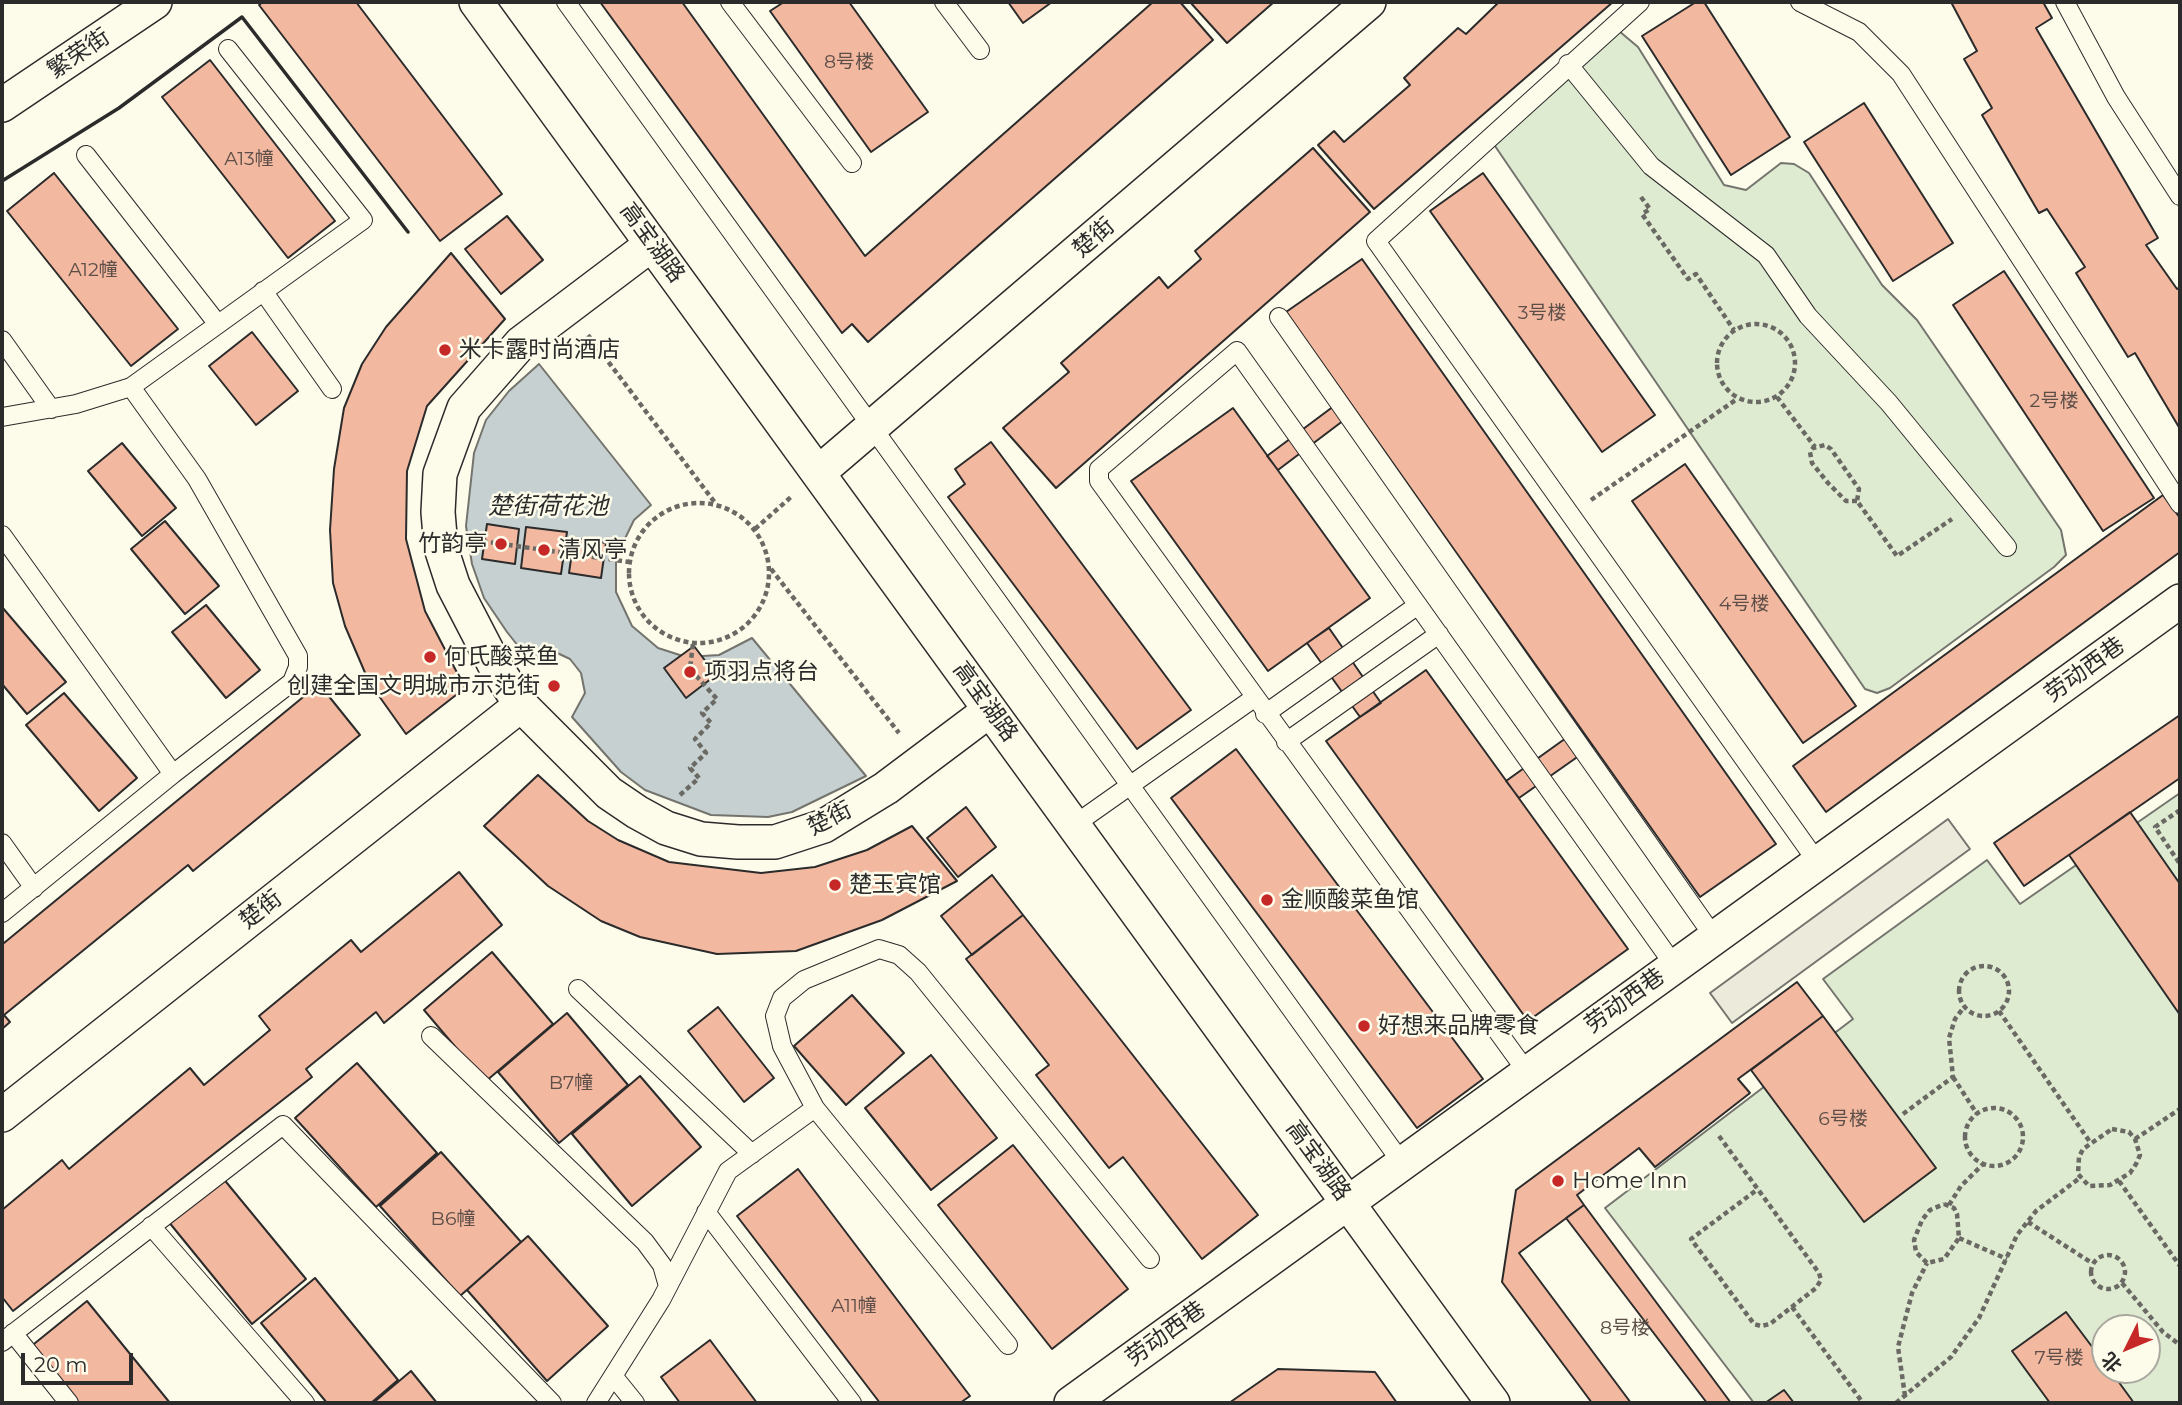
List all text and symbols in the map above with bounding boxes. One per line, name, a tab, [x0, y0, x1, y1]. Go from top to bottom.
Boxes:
street label: 繁荣街	[43, 23, 115, 85]
house number: 8号楼	[824, 51, 874, 73]
house number: A13幢	[224, 148, 274, 170]
street label: 高宝湖路	[614, 198, 690, 288]
street label: 楚街	[1068, 212, 1120, 264]
house number: A12幢	[68, 259, 118, 281]
house number: 3号楼	[1518, 302, 1566, 324]
place label: 米卡露时尚酒店	[459, 336, 620, 364]
marker: 米卡露时尚酒店	[437, 342, 453, 358]
house number: 2号楼	[2030, 390, 2078, 412]
water label: 楚街荷花池	[488, 493, 608, 521]
place label: 竹韵亭	[418, 530, 487, 558]
marker: 竹韵亭	[493, 536, 509, 552]
place label: 清风亭	[558, 536, 627, 564]
marker: 清风亭	[536, 542, 552, 558]
house number: 4号楼	[1719, 593, 1769, 615]
street label: 劳动西巷	[2040, 632, 2130, 708]
place label: 何氏酸菜鱼	[444, 643, 559, 671]
marker: 何氏酸菜鱼	[422, 649, 438, 665]
street label: 高宝湖路	[947, 657, 1023, 747]
place label: 项羽点将台	[704, 658, 819, 686]
marker: 项羽点将台	[682, 664, 698, 680]
place label: 创建全国文明城市示范街	[287, 672, 540, 700]
marker: 创建全国文明城市示范街	[546, 678, 562, 694]
street label: 楚街	[803, 796, 857, 842]
place label: 楚玉宾馆	[849, 871, 941, 899]
marker: 楚玉宾馆	[827, 877, 843, 893]
street label: 楚街	[234, 885, 288, 935]
place label: 金顺酸菜鱼馆	[1281, 886, 1419, 914]
marker: 金顺酸菜鱼馆	[1259, 892, 1275, 908]
street label: 劳动西巷	[1580, 963, 1670, 1039]
place label: 好想来品牌零食	[1378, 1012, 1539, 1040]
marker: 好想来品牌零食	[1356, 1018, 1372, 1034]
house number: B7幢	[549, 1072, 593, 1094]
house number: 6号楼	[1818, 1108, 1868, 1130]
street label: 高宝湖路	[1280, 1116, 1356, 1206]
place label: Home Inn	[1572, 1167, 1687, 1195]
marker: Home Inn	[1550, 1173, 1566, 1189]
house number: B6幢	[431, 1208, 475, 1230]
house number: A11幢	[831, 1295, 877, 1317]
street label: 劳动西巷	[1121, 1296, 1211, 1372]
north arrow	[2091, 1314, 2161, 1384]
house number: 8号楼	[1600, 1317, 1650, 1339]
scale bar	[24, 1338, 136, 1382]
house number: 7号楼	[2034, 1347, 2084, 1369]
text: 北	[2097, 1348, 2127, 1377]
text: 20 m	[34, 1352, 88, 1377]

